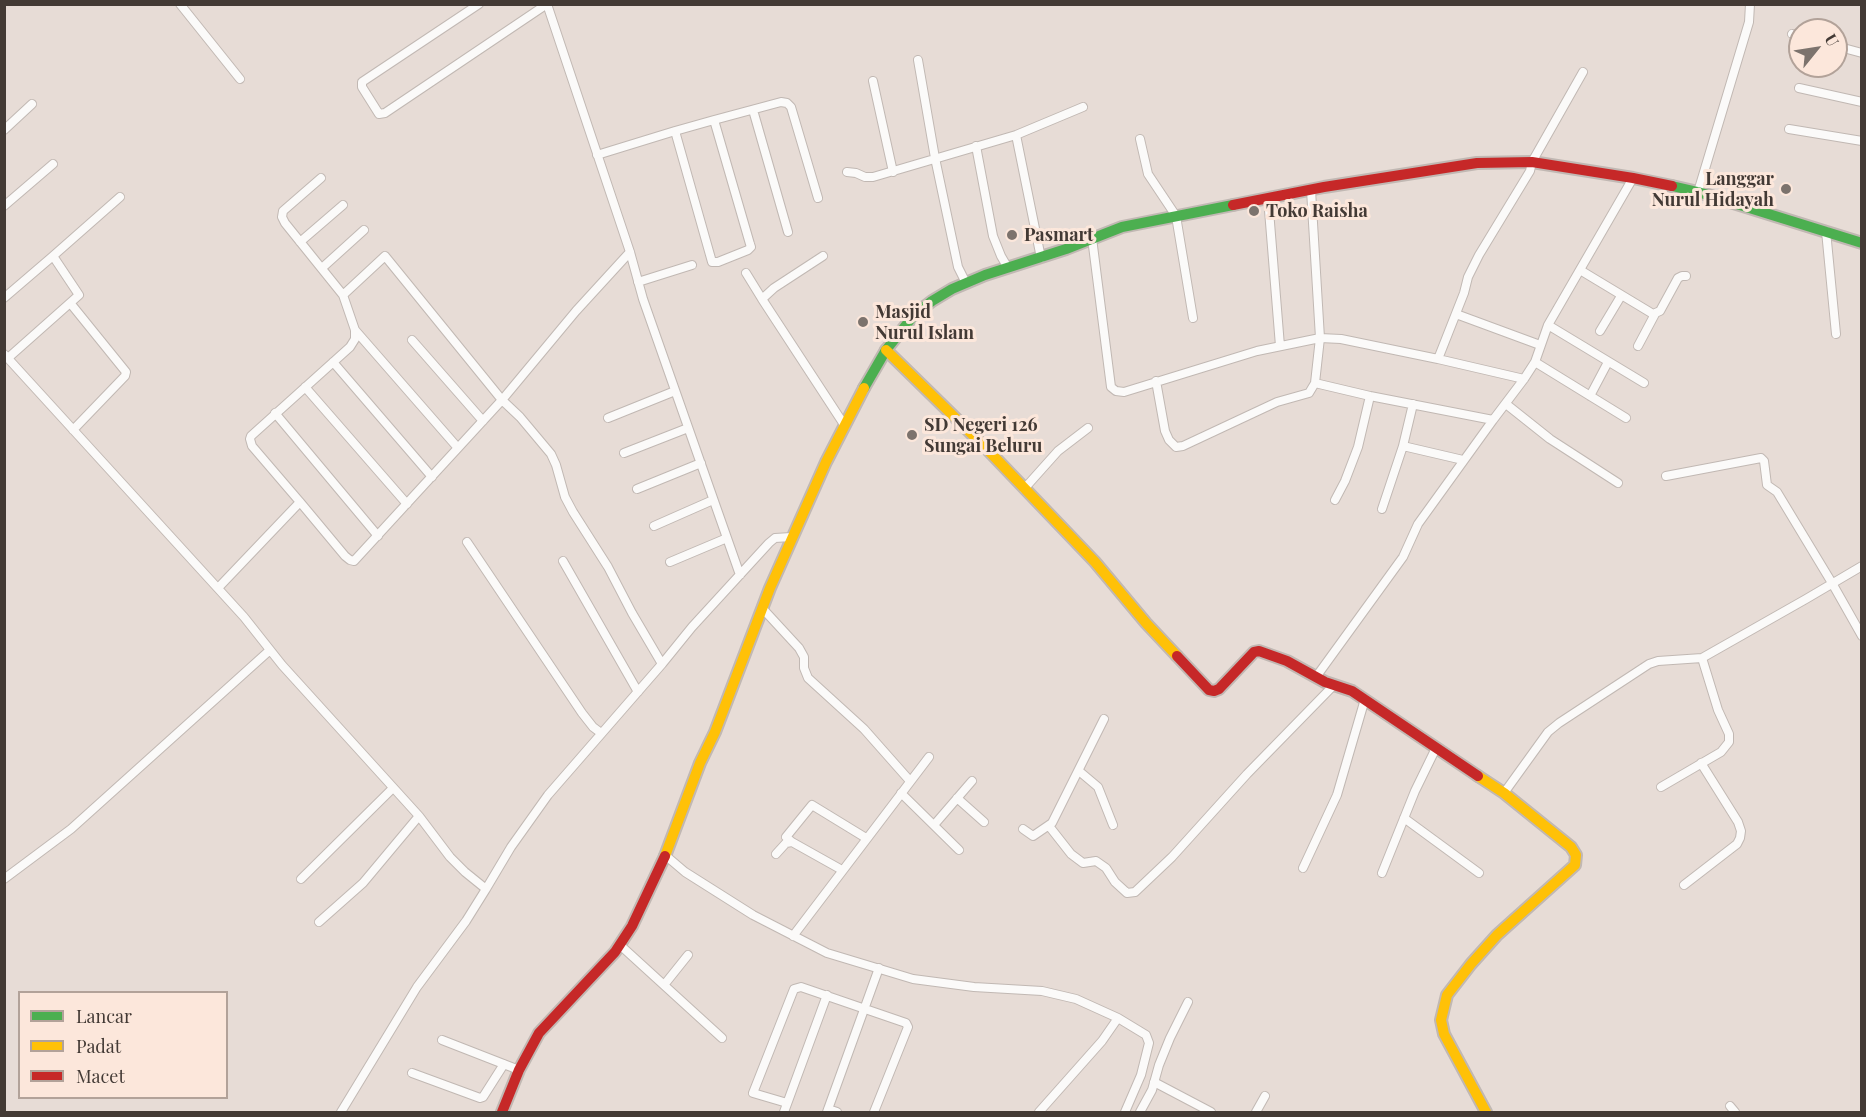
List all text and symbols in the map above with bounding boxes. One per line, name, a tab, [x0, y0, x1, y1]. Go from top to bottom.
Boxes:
north arrow	[1788, 18, 1848, 78]
text: U	[1820, 30, 1844, 50]
place label: Langgar Nurul Hidayah	[1652, 168, 1774, 210]
marker: Langgar Nurul Hidayah	[1779, 182, 1793, 196]
place label: Toko Raisha	[1266, 200, 1368, 222]
marker: Toko Raisha	[1247, 204, 1261, 218]
place label: Pasmart	[1024, 224, 1093, 246]
marker: Pasmart	[1005, 228, 1019, 242]
place label: Masjid Nurul Islam	[875, 301, 974, 344]
marker: Masjid Nurul Islam	[856, 315, 870, 329]
place label: SD Negeri 126 Sungai Beluru	[924, 414, 1042, 456]
marker: SD Negeri 126 Sungai Beluru	[905, 428, 919, 442]
legend	[18, 991, 228, 1099]
text: Lancar	[76, 1004, 132, 1028]
text: Padat	[76, 1034, 121, 1058]
text: Macet	[76, 1064, 125, 1088]

